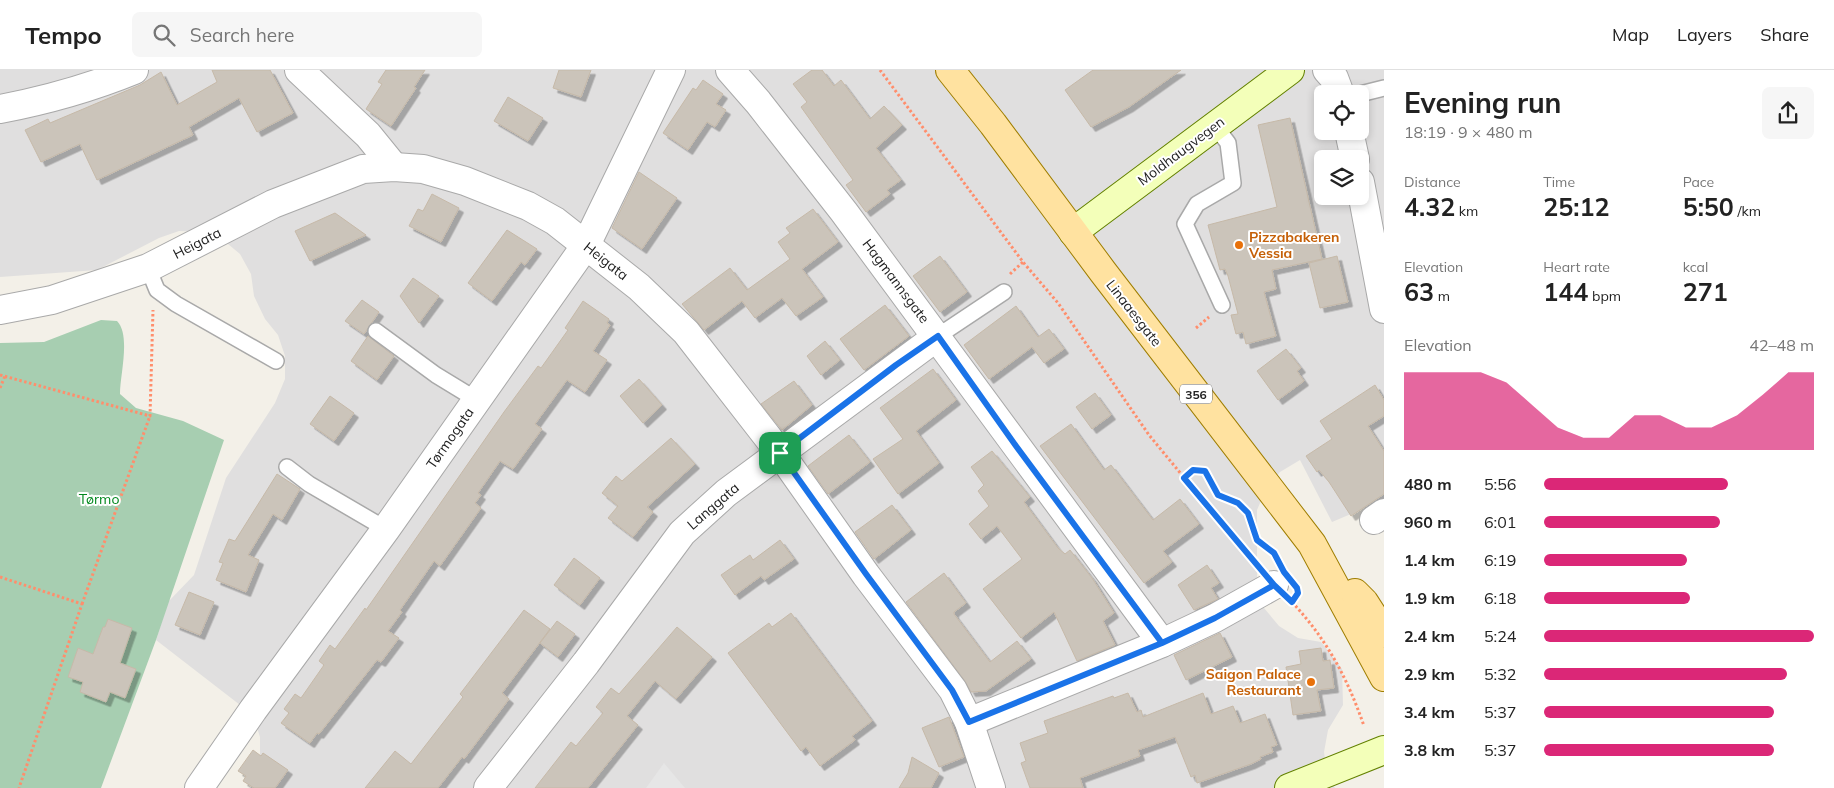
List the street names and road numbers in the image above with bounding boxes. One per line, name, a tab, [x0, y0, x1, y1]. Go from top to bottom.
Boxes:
street label: Moldhaugvegen	[1134, 112, 1228, 190]
street label: Heigata	[170, 223, 224, 263]
street label: Hagmannsgate	[858, 235, 934, 327]
street label: Heigata	[580, 238, 632, 284]
street label: Linaaesgate	[1102, 276, 1166, 350]
road number: 356	[1180, 384, 1212, 404]
street label: Tørmogata	[422, 404, 478, 472]
street label: Langgata	[683, 479, 743, 533]

